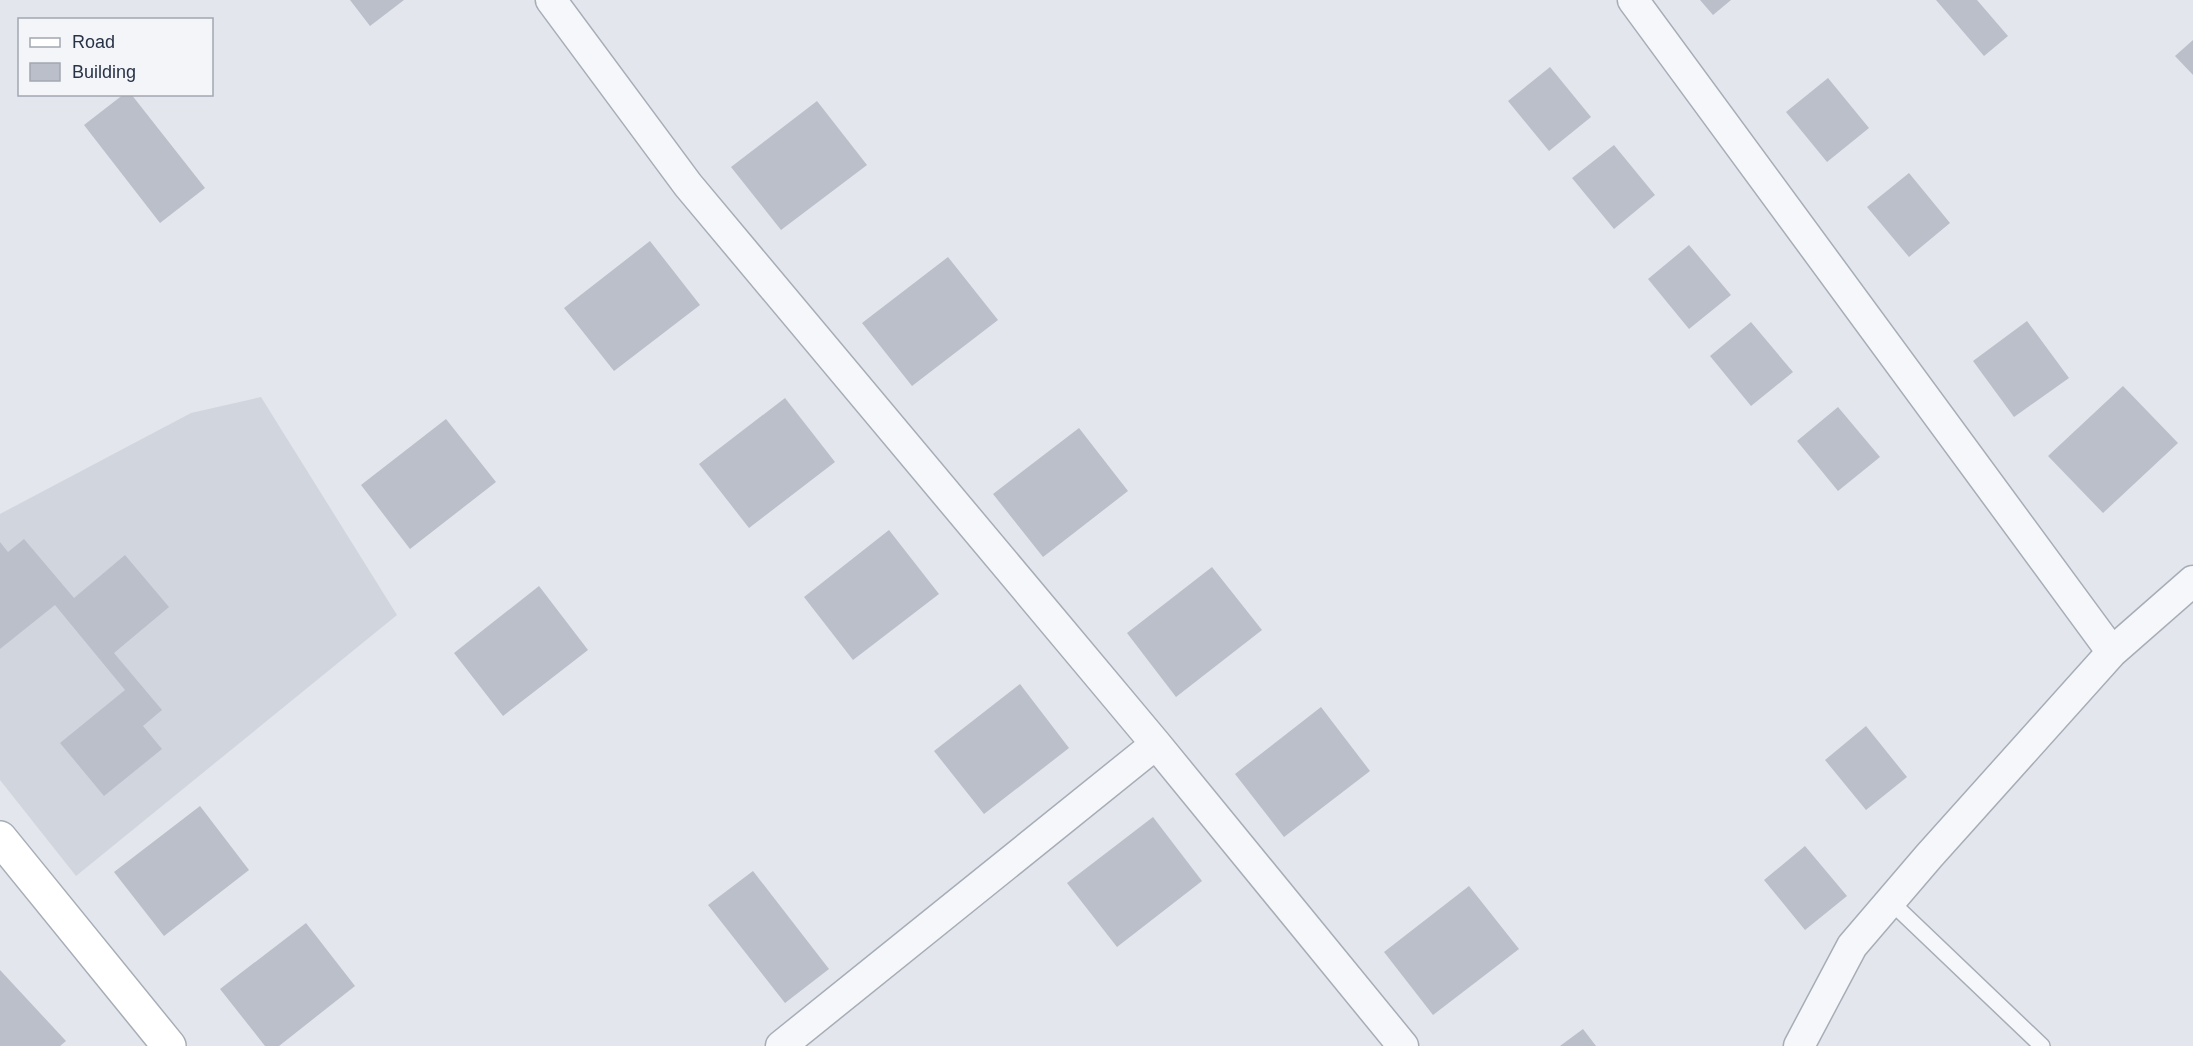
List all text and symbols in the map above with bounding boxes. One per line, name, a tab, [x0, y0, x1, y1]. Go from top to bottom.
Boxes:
legend	[18, 18, 213, 96]
text: Road	[72, 32, 115, 52]
text: Building	[72, 62, 136, 82]

